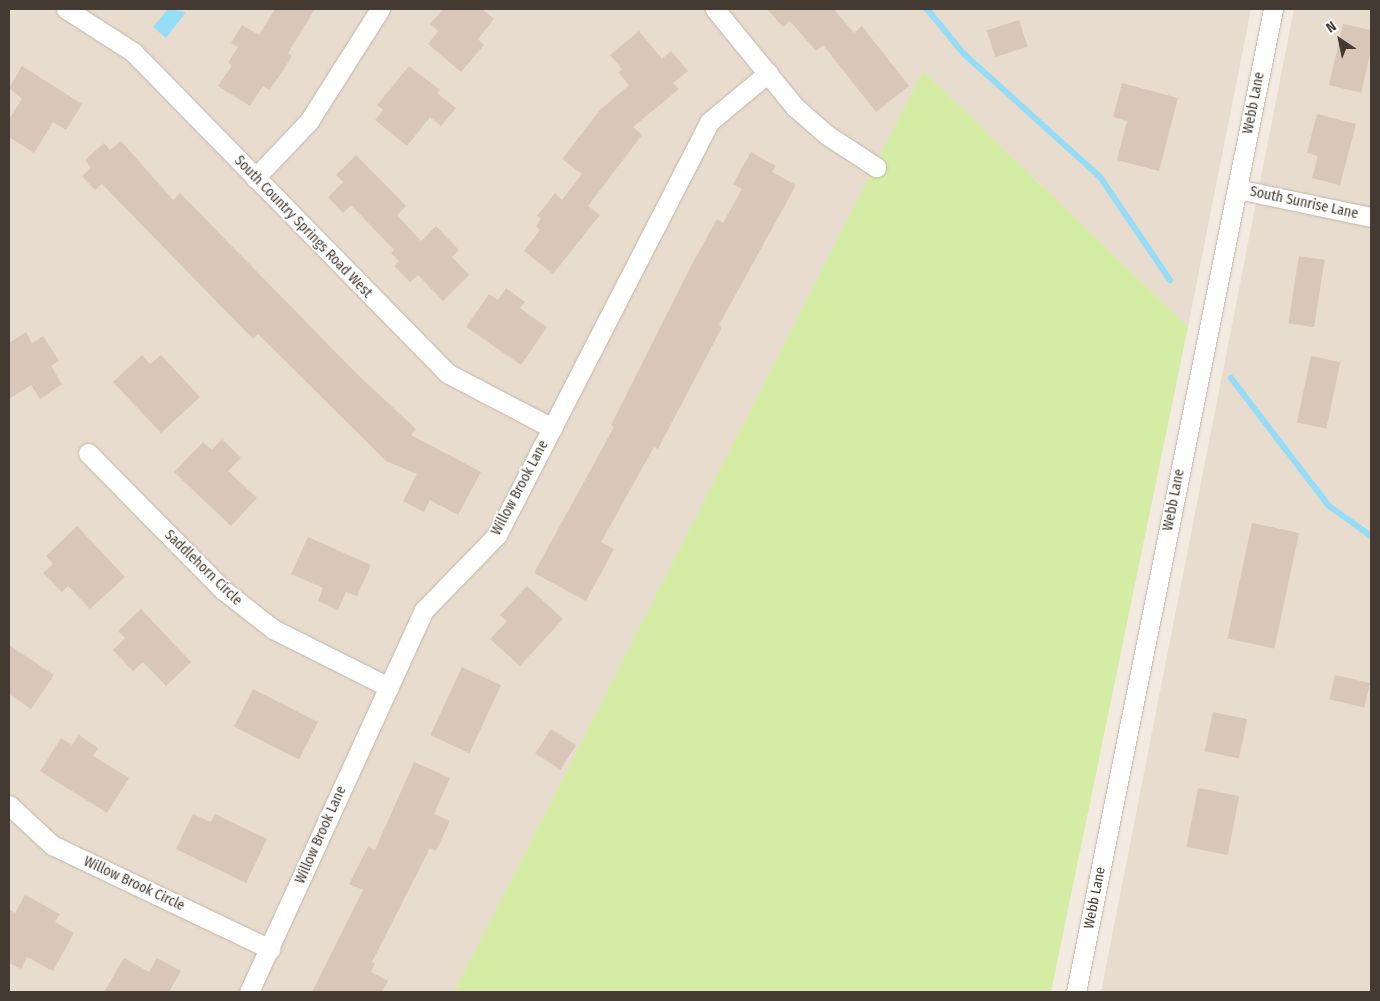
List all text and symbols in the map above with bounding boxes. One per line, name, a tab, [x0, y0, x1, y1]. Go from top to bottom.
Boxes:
north arrow	[1315, 15, 1365, 65]
text: N	[1323, 18, 1340, 37]
street label: Webb Lane	[1240, 71, 1268, 135]
street label: South Country Springs Road West	[231, 153, 375, 301]
street label: South Sunrise Lane	[1248, 183, 1360, 223]
street label: Willow Brook Lane	[488, 438, 552, 538]
street label: Webb Lane	[1160, 468, 1188, 532]
street label: Saddlehorn Circle	[161, 527, 245, 609]
street label: Willow Brook Lane	[292, 784, 350, 886]
street label: Willow Brook Circle	[81, 853, 187, 915]
street label: Webb Lane	[1081, 866, 1109, 930]

